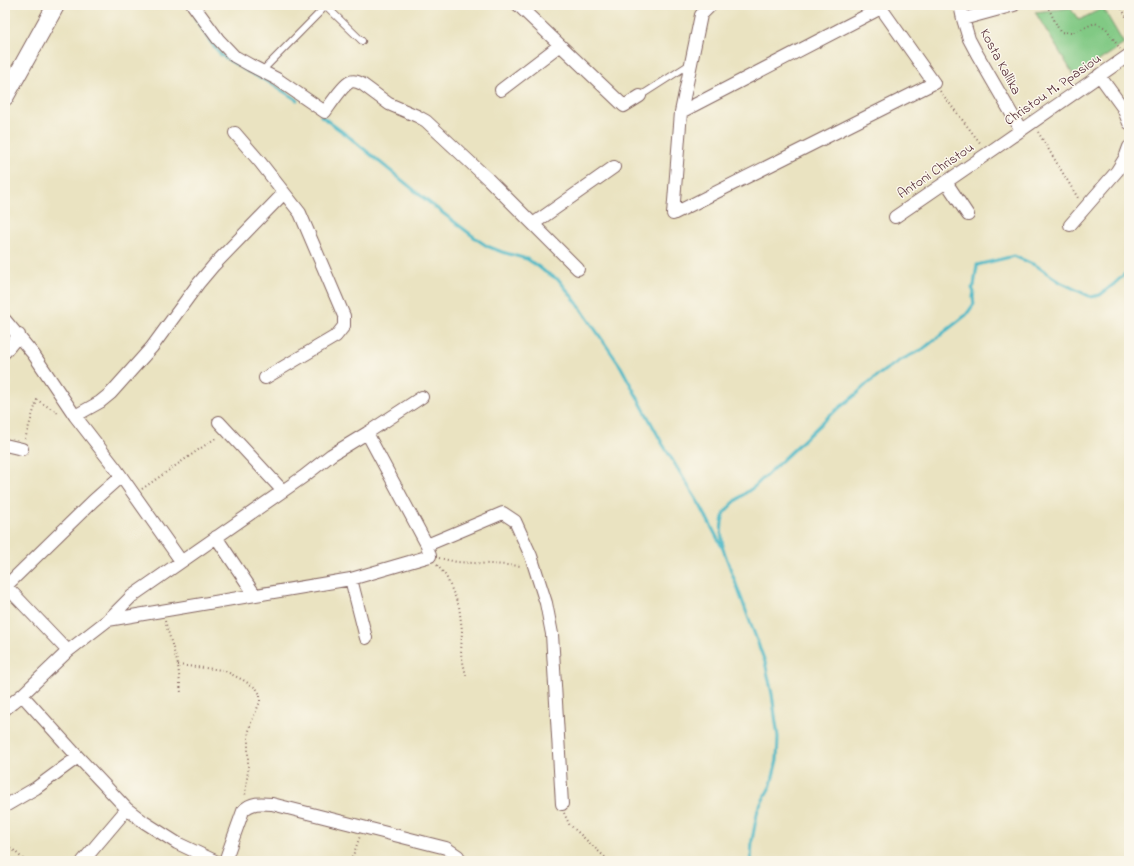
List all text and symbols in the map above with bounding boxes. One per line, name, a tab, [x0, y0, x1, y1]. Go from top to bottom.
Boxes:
street label: Kosta Kallika	[974, 25, 1026, 99]
street label: Christou M. Ppasiou	[1000, 49, 1106, 131]
street label: Antoni Christou	[893, 137, 979, 205]

